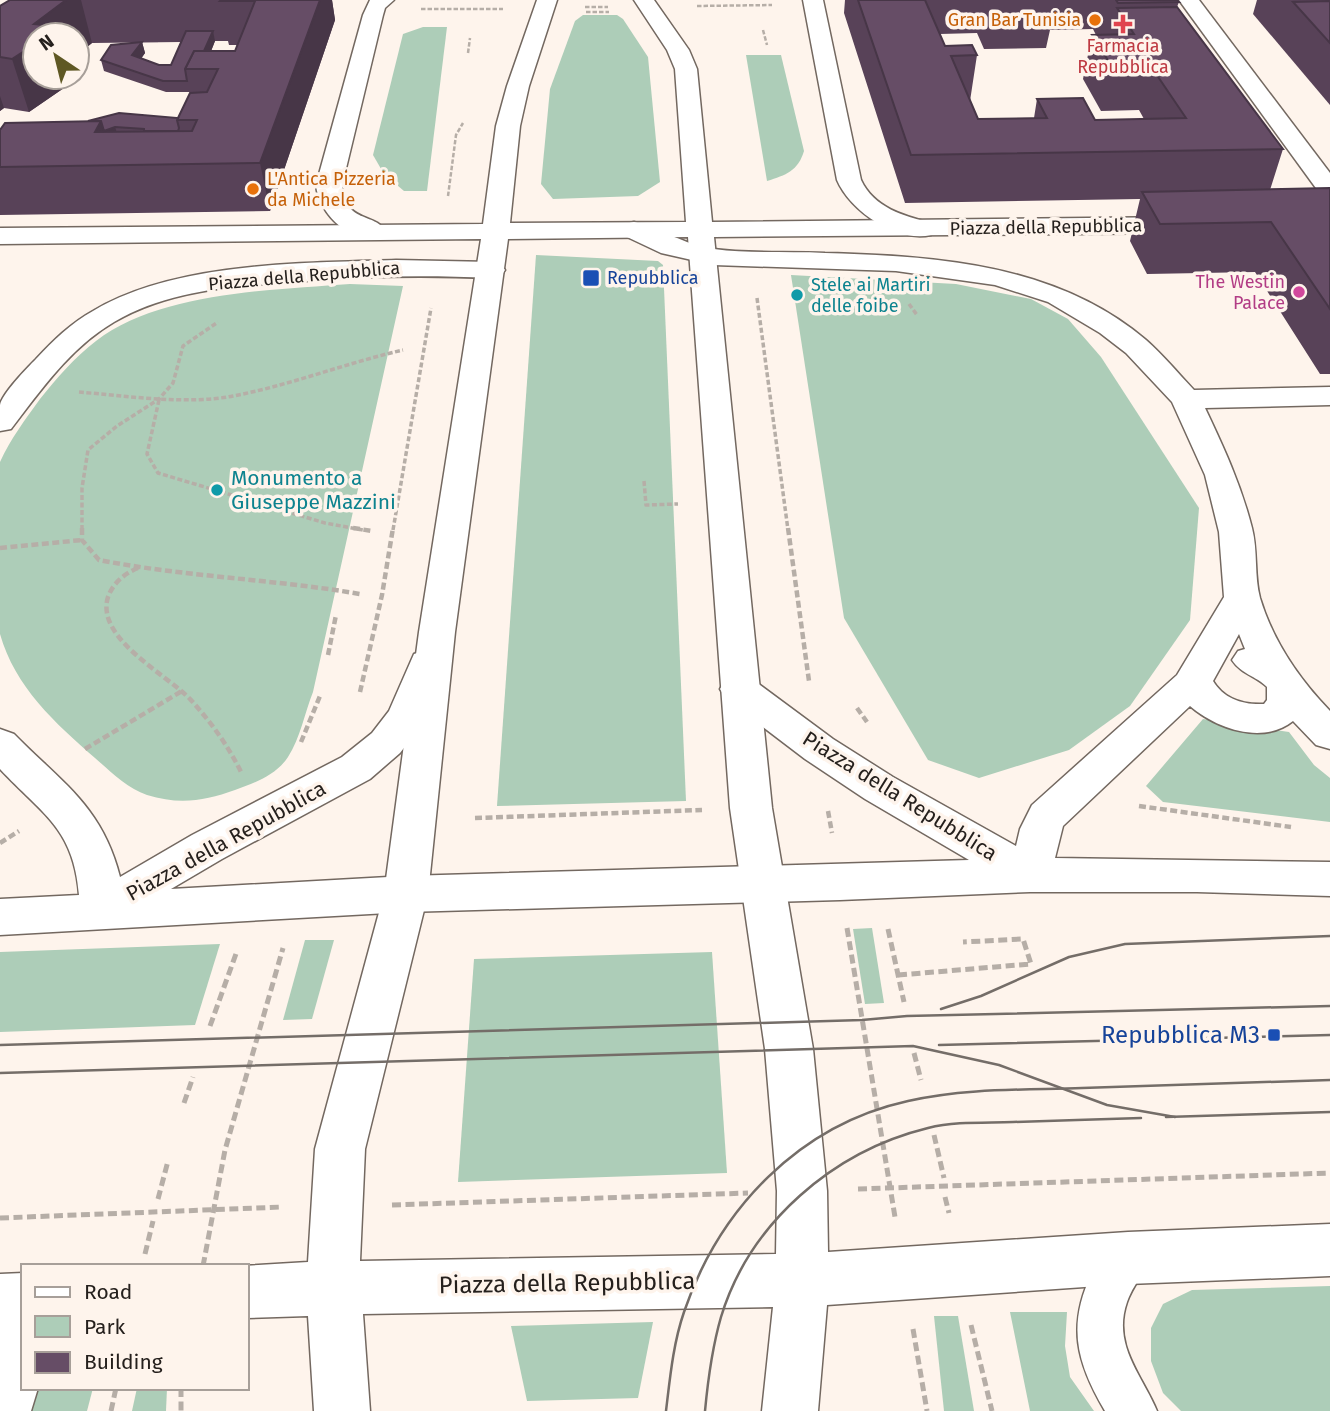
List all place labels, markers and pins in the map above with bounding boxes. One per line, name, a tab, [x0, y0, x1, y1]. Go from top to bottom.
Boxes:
place label: Gran Bar Tunisia	[948, 9, 1081, 31]
marker: Gran Bar Tunisia	[1087, 12, 1103, 28]
marker: Farmacia Repubblica	[1115, 16, 1131, 32]
place label: Farmacia Repubblica	[1077, 35, 1169, 78]
place label: L'Antica Pizzeria da Michele	[267, 168, 396, 211]
marker: L'Antica Pizzeria da Michele	[245, 181, 261, 197]
place label: Repubblica	[607, 267, 699, 289]
marker: Repubblica	[581, 268, 601, 288]
place label: The Westin Palace	[1196, 271, 1285, 314]
place label: Stele ai Martiri delle foibe	[811, 274, 931, 317]
marker: The Westin Palace	[1291, 284, 1307, 300]
marker: Stele ai Martiri delle foibe	[789, 287, 805, 303]
place label: Monumento a Giuseppe Mazzini	[231, 465, 396, 515]
marker: Monumento a Giuseppe Mazzini	[209, 482, 225, 498]
place label: Repubblica M3	[1101, 1021, 1260, 1049]
marker: Repubblica M3	[1266, 1027, 1282, 1043]

